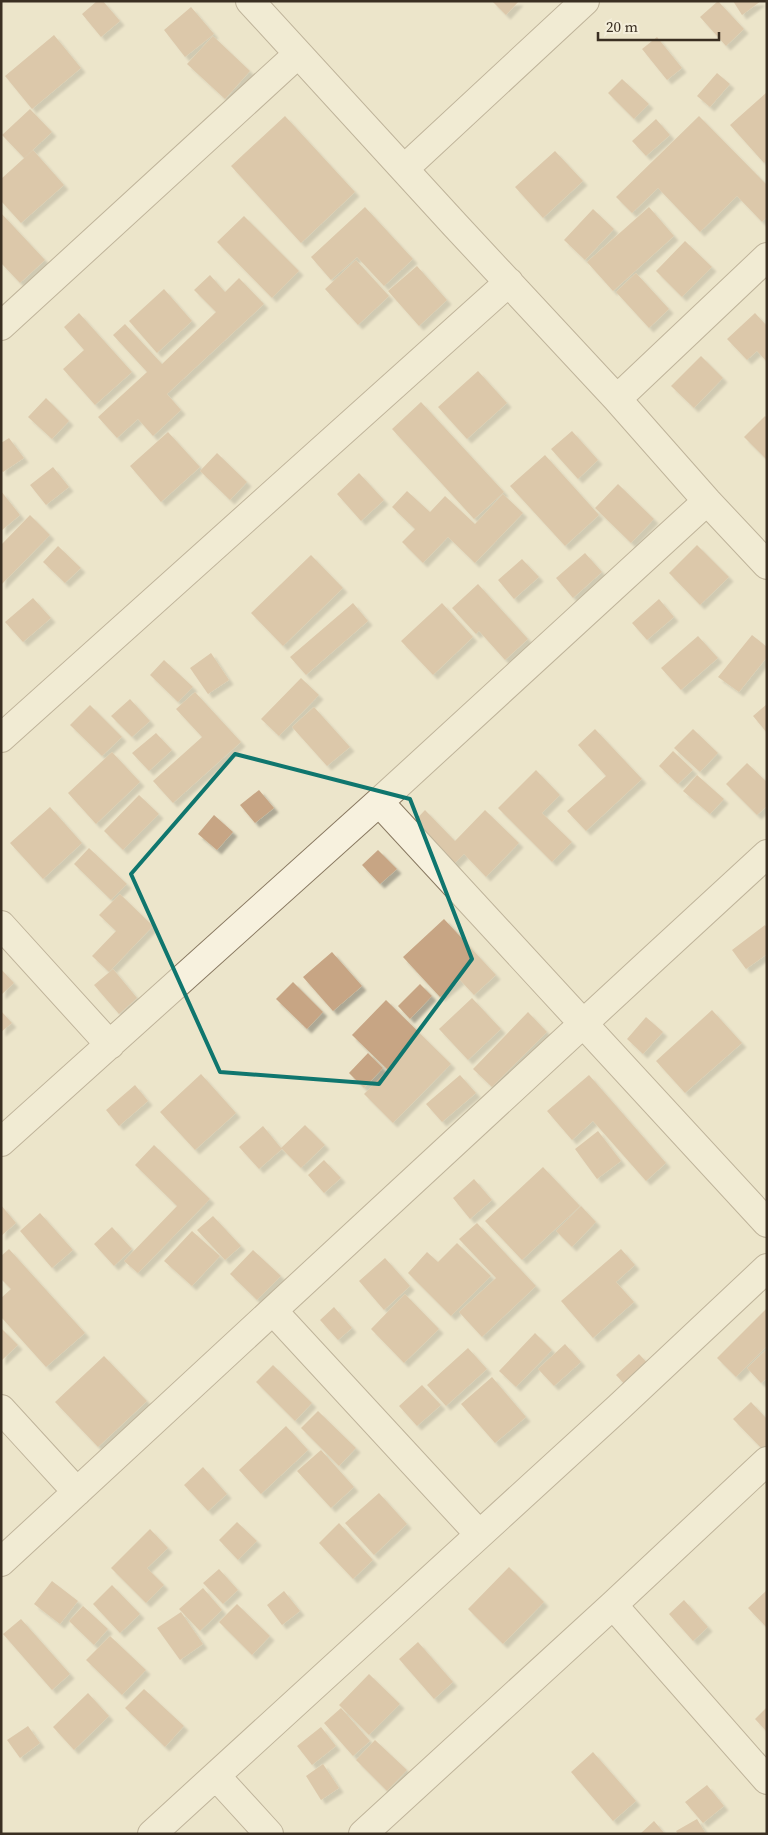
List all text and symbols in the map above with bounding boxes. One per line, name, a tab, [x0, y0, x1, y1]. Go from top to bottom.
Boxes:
scale bar	[598, 10, 719, 42]
text: 20 m	[606, 16, 638, 37]

